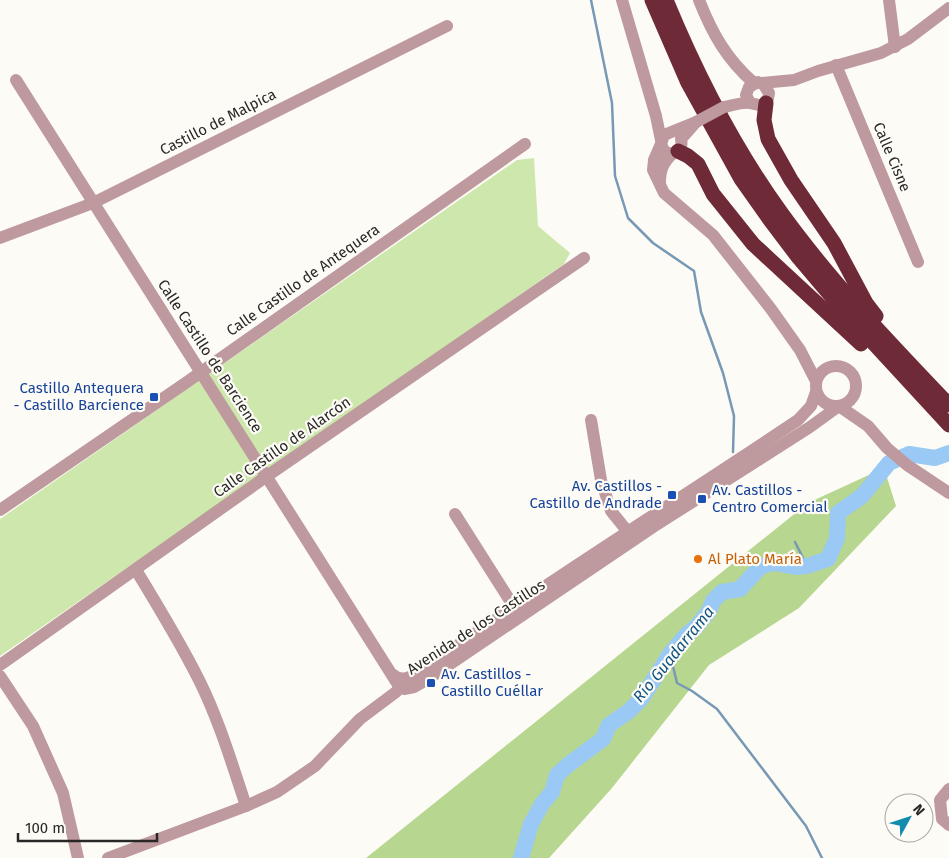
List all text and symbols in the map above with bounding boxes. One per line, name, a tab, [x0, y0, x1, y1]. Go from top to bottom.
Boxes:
street label: Castillo de Malpica	[157, 85, 279, 159]
street label: Calle Cisne	[869, 120, 915, 194]
street label: Calle Castillo de Antequera	[223, 220, 383, 340]
street label: Calle Castillo de Barcience	[154, 276, 266, 436]
place label: Castillo Antequera - Castillo Barcience	[14, 379, 144, 414]
marker: Castillo Antequera - Castillo Barcience	[148, 391, 160, 403]
street label: Calle Castillo de Alarcón	[210, 393, 354, 501]
place label: Av. Castillos - Castillo de Andrade	[530, 477, 662, 512]
place label: Av. Castillos - Centro Comercial	[712, 481, 828, 516]
marker: Av. Castillos - Castillo de Andrade	[666, 489, 678, 501]
marker: Av. Castillos - Centro Comercial	[696, 493, 708, 505]
place label: Al Plato María	[708, 550, 802, 568]
marker: Al Plato María	[692, 553, 704, 565]
street label: Avenida de los Castillos	[404, 576, 548, 678]
water label: Río Guadarrama	[629, 603, 718, 706]
place label: Av. Castillos - Castillo Cuéllar	[441, 665, 543, 700]
marker: Av. Castillos - Castillo Cuéllar	[425, 677, 437, 689]
north arrow	[884, 793, 934, 843]
text: N	[909, 801, 928, 819]
scale bar	[18, 810, 156, 842]
text: 100 m	[25, 819, 65, 837]

